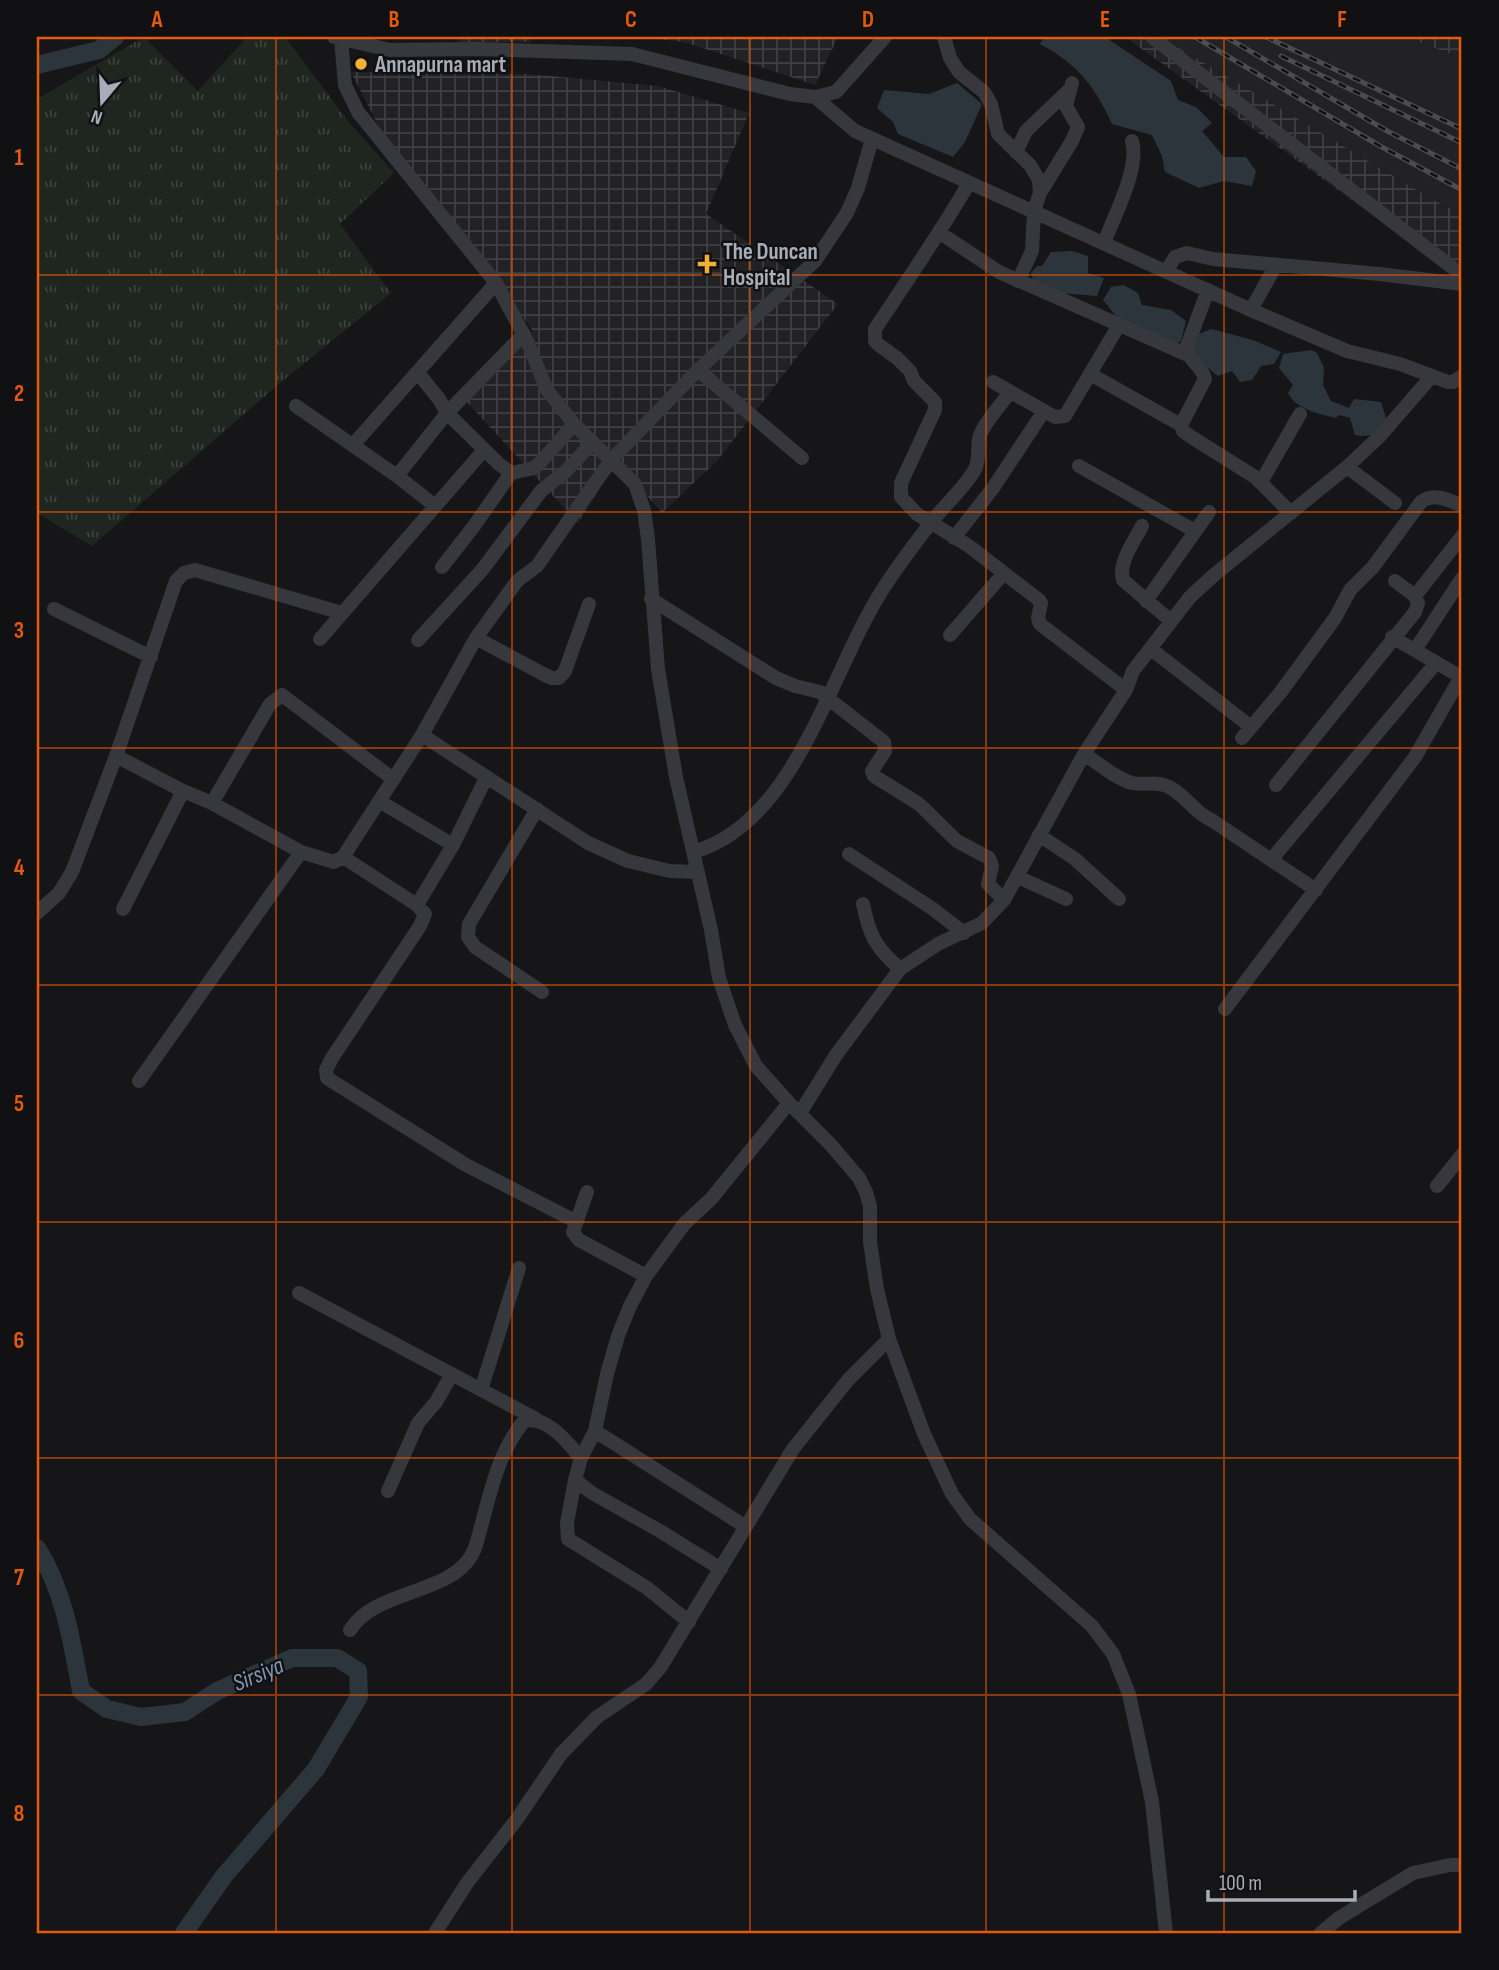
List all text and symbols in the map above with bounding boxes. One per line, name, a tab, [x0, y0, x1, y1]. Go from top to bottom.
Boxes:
text: A	[151, 6, 164, 34]
text: B	[389, 6, 400, 34]
text: C	[625, 6, 637, 34]
text: D	[862, 6, 874, 34]
text: E	[1100, 6, 1110, 34]
text: F	[1337, 6, 1347, 34]
place label: Annapurna mart	[374, 51, 507, 79]
marker: Annapurna mart	[353, 56, 369, 72]
north arrow	[66, 66, 136, 136]
text: N	[88, 104, 105, 129]
text: 1	[14, 144, 24, 172]
place label: The Duncan Hospital	[723, 238, 818, 292]
marker: The Duncan Hospital	[697, 254, 717, 274]
text: 2	[14, 380, 24, 408]
text: 3	[14, 617, 24, 645]
text: 4	[14, 854, 25, 882]
text: 5	[14, 1090, 24, 1118]
text: 6	[14, 1327, 24, 1355]
text: 7	[14, 1564, 24, 1592]
water label: Sirsiya	[228, 1651, 288, 1698]
text: 8	[14, 1800, 25, 1828]
scale bar	[1208, 1858, 1356, 1902]
text: 100 m	[1219, 1871, 1262, 1896]

